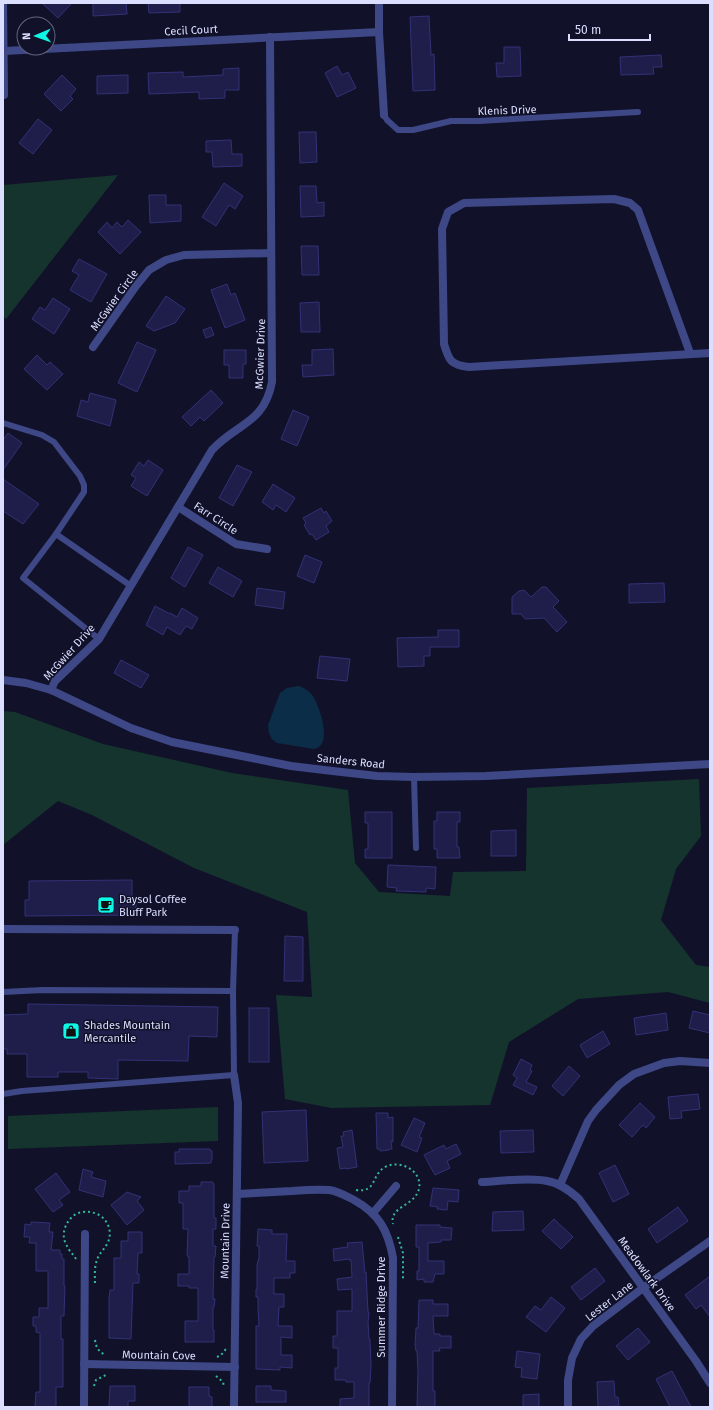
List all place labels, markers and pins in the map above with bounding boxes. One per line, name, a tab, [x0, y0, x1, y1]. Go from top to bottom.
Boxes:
place label: Daysol Coffee Bluff Park	[119, 893, 186, 919]
cafe icon: Daysol Coffee Bluff Park	[96, 895, 116, 915]
place label: Shades Mountain Mercantile	[84, 1019, 170, 1045]
shop icon: Shades Mountain Mercantile	[61, 1021, 81, 1041]

